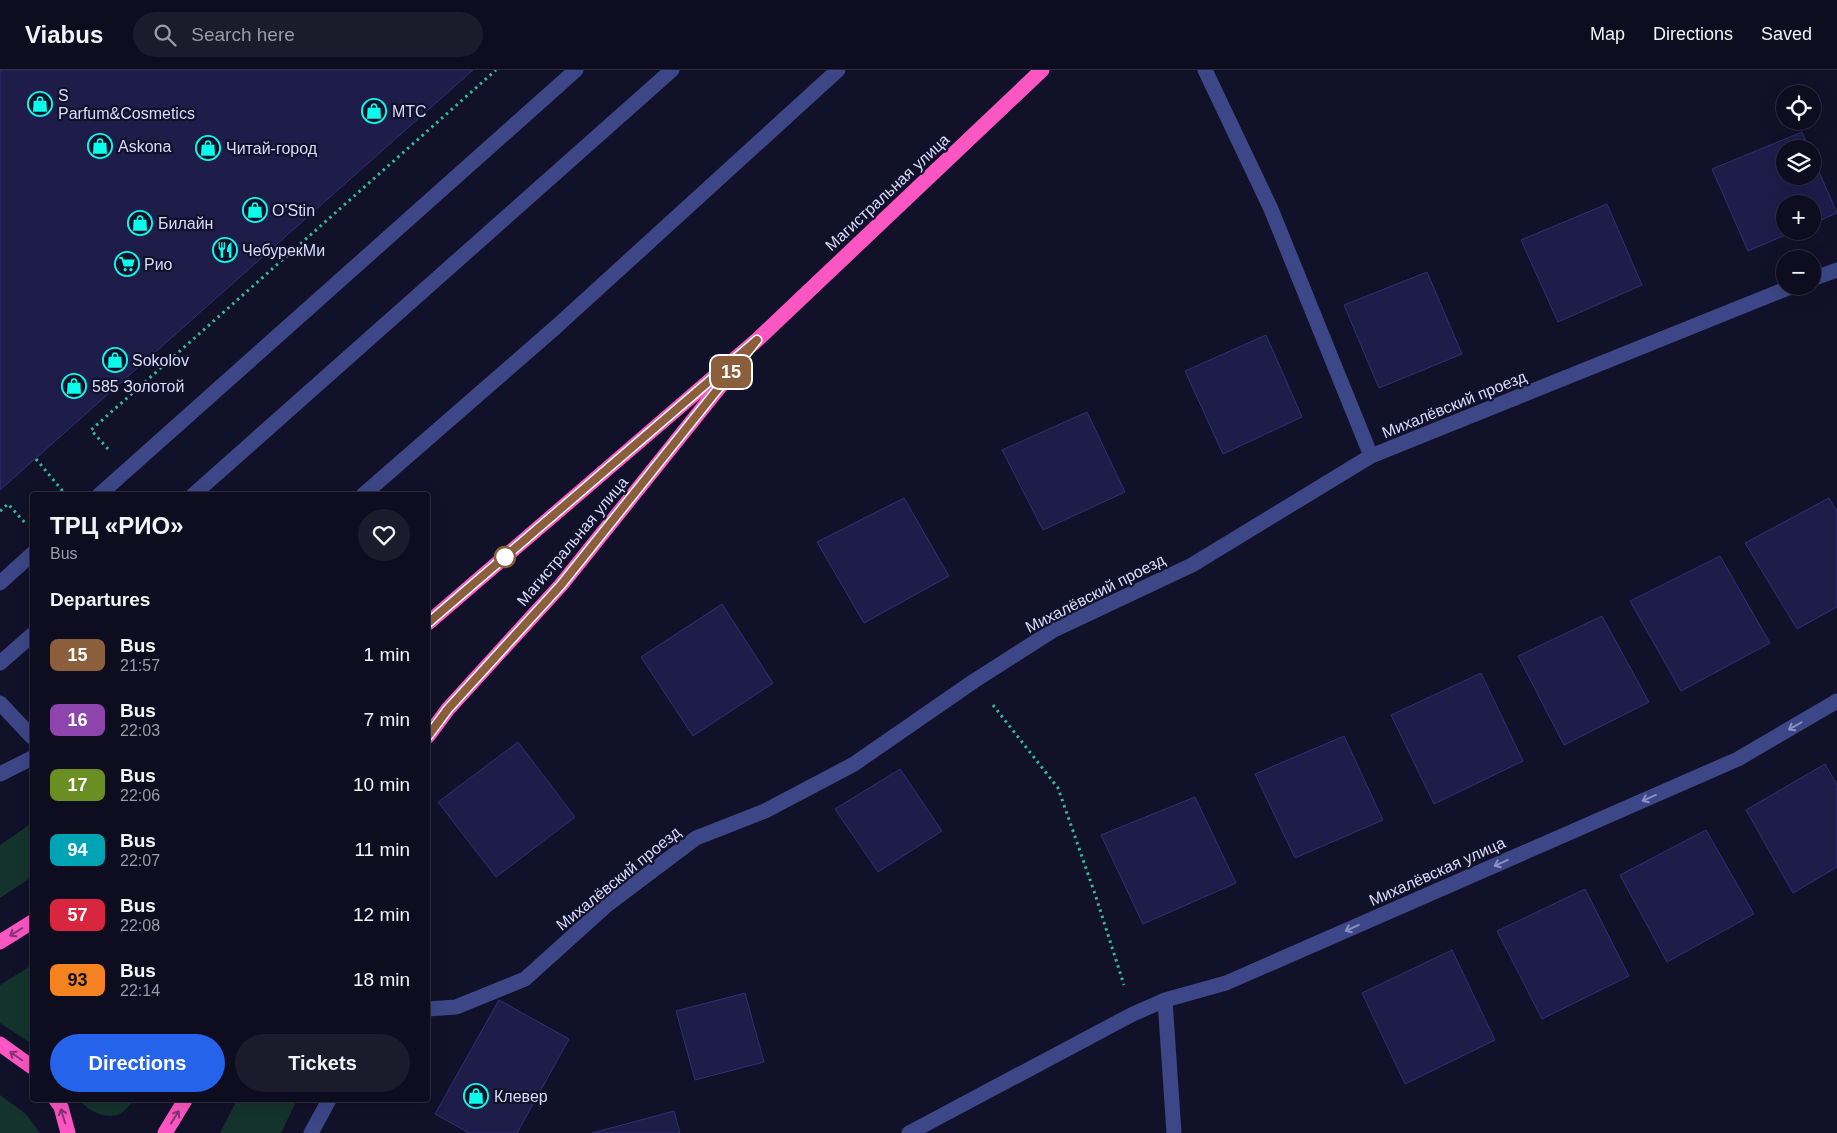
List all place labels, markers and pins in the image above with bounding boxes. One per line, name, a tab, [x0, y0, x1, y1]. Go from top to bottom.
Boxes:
place label: S Parfum&Cosmetics	[58, 87, 195, 122]
shop icon: S Parfum&Cosmetics	[27, 91, 53, 117]
shop icon: МТС	[361, 98, 387, 124]
place label: МТС	[392, 103, 427, 120]
shop icon: Askona	[87, 133, 113, 159]
shop icon: Читай-город	[195, 135, 221, 161]
place label: Askona	[118, 138, 171, 155]
place label: Читай-город	[226, 140, 318, 157]
shop icon: O'Stin	[242, 197, 268, 223]
place label: O'Stin	[272, 202, 315, 219]
shop icon: Билайн	[127, 210, 153, 236]
place label: Билайн	[158, 215, 213, 232]
restaurant icon: ЧебурекМи	[212, 237, 238, 263]
place label: ЧебурекМи	[242, 242, 325, 259]
supermarket icon: Рио	[114, 251, 140, 277]
place label: Рио	[144, 256, 173, 273]
shop icon: Sokolov	[102, 347, 128, 373]
place label: Sokolov	[132, 352, 189, 369]
shop icon: 585 Золотой	[61, 373, 87, 399]
place label: 585 Золотой	[92, 378, 184, 395]
unlabelled marker	[494, 546, 516, 568]
shop icon: Клевер	[463, 1083, 489, 1109]
place label: Клевер	[494, 1088, 548, 1105]

